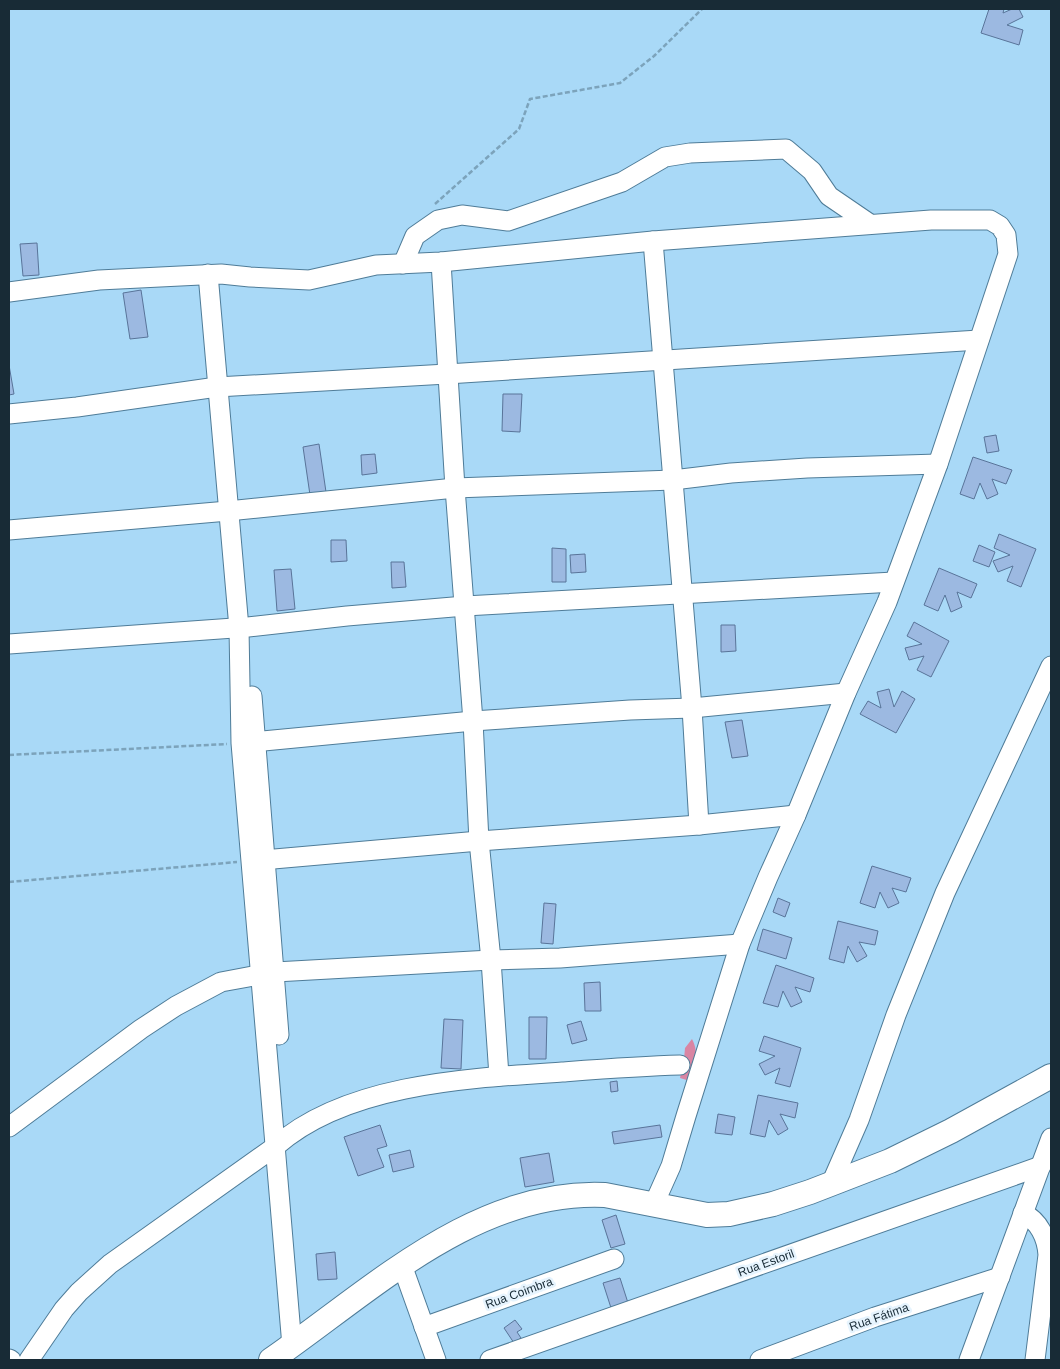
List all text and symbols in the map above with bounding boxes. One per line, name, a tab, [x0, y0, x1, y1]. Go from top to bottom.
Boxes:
street label: Rua Estoril	[736, 1246, 796, 1280]
street label: Rua Coimbra	[483, 1274, 555, 1312]
street label: Rua Fátima	[847, 1300, 911, 1334]

